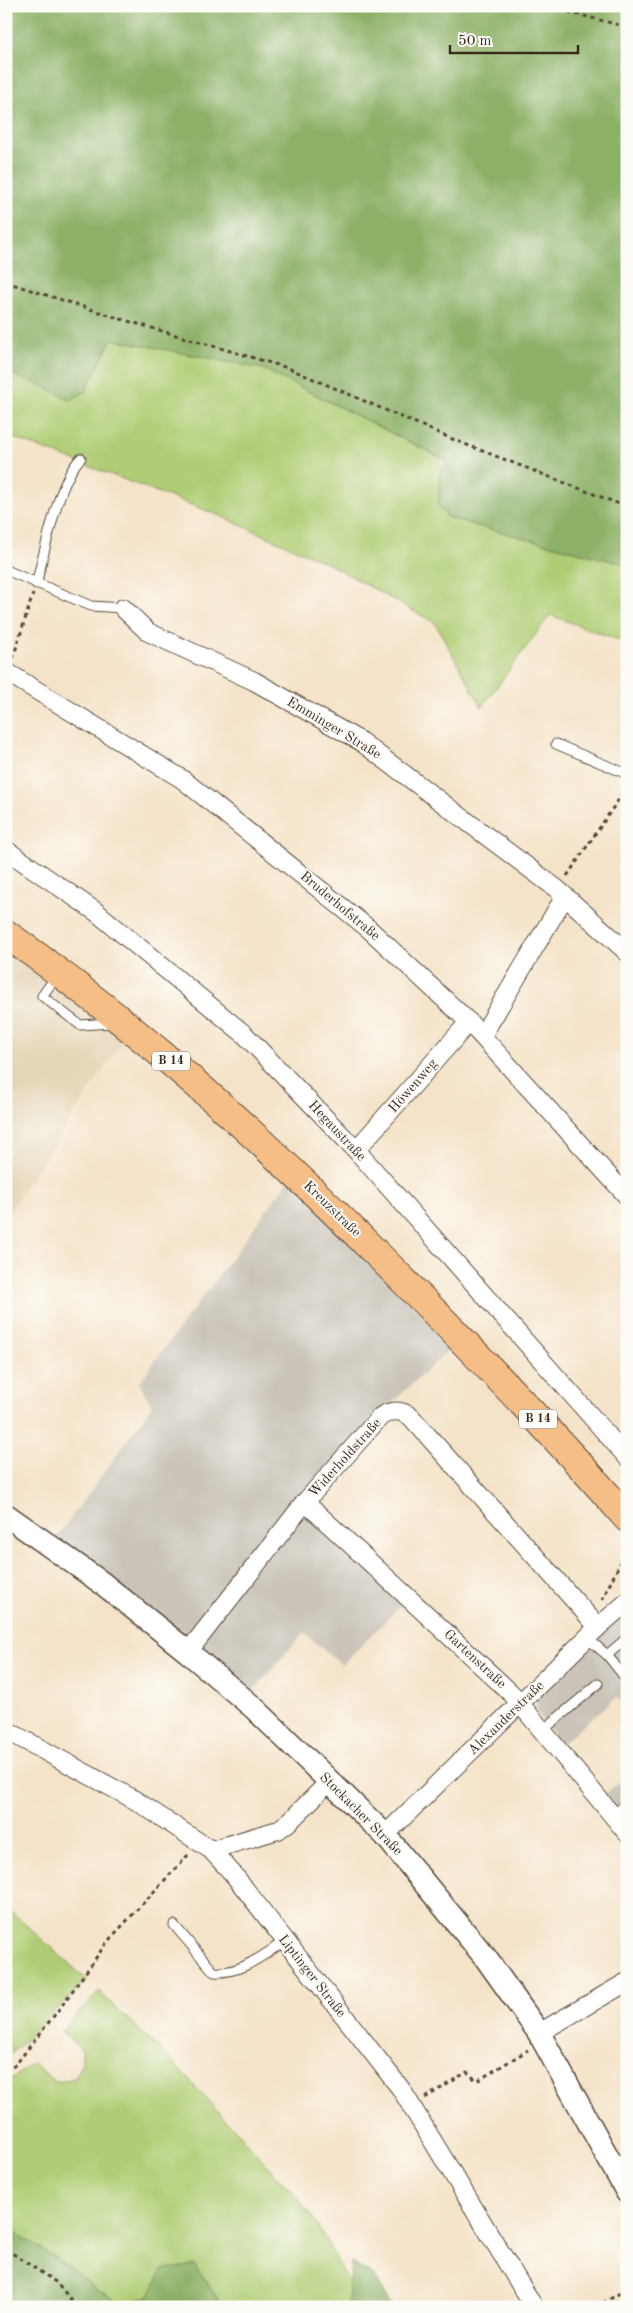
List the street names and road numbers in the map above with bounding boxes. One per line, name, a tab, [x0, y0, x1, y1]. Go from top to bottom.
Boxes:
street label: Emminger Straße	[285, 694, 383, 762]
street label: Bruderhofstraße	[298, 869, 382, 943]
road number: B 14	[152, 1052, 190, 1070]
street label: Höwenweg	[386, 1056, 440, 1116]
street label: Hegaustraße	[306, 1098, 368, 1164]
street label: Kreuzstraße	[301, 1178, 363, 1240]
road number: B 14	[519, 1410, 557, 1428]
street label: Widerholdstraße	[306, 1416, 384, 1500]
street label: Gartenstraße	[441, 1627, 509, 1691]
street label: Alexanderstraße	[465, 1678, 547, 1758]
street label: Stockacher Straße	[317, 1770, 405, 1858]
street label: Liptinger Straße	[276, 1932, 348, 2020]

